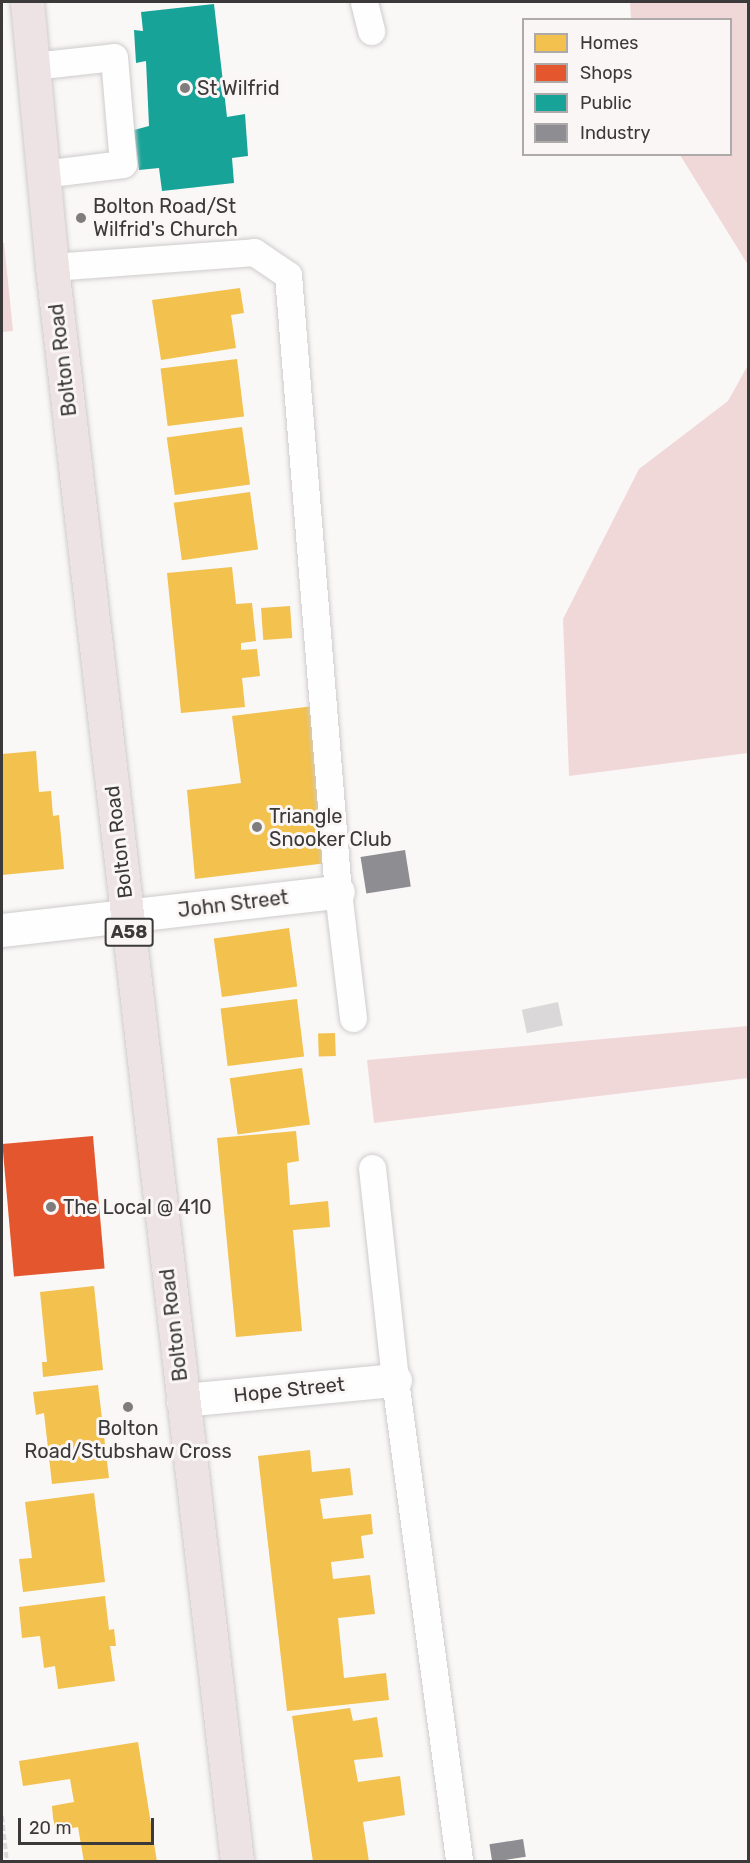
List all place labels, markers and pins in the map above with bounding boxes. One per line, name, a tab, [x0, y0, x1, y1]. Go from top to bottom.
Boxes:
place label: St Wilfrid	[197, 76, 280, 100]
marker: St Wilfrid	[178, 81, 192, 95]
place label: Bolton Road/St Wilfrid's Church	[93, 195, 238, 242]
marker: Bolton Road/St Wilfrid's Church	[74, 211, 88, 225]
place label: Triangle Snooker Club	[269, 804, 392, 851]
marker: Triangle Snooker Club	[250, 820, 264, 834]
place label: The Local @ 410	[63, 1195, 212, 1219]
marker: The Local @ 410	[44, 1200, 58, 1214]
marker: Bolton Road/Stubshaw Cross	[121, 1400, 135, 1414]
place label: Bolton Road/Stubshaw Cross	[24, 1416, 232, 1463]

